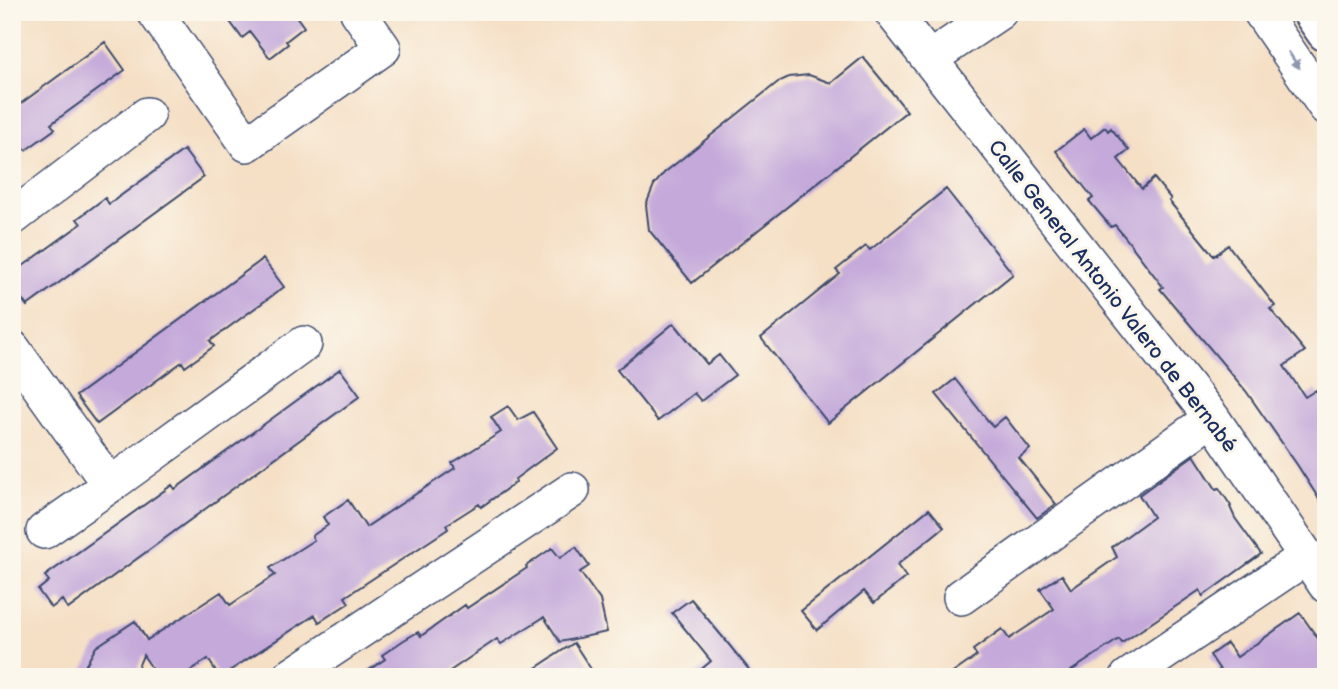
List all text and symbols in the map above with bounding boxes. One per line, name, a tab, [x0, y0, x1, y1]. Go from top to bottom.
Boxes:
one-way arrow	[1287, 50, 1300, 70]
street label: Calle General Antonio Valero de Bernabé	[983, 135, 1243, 458]

